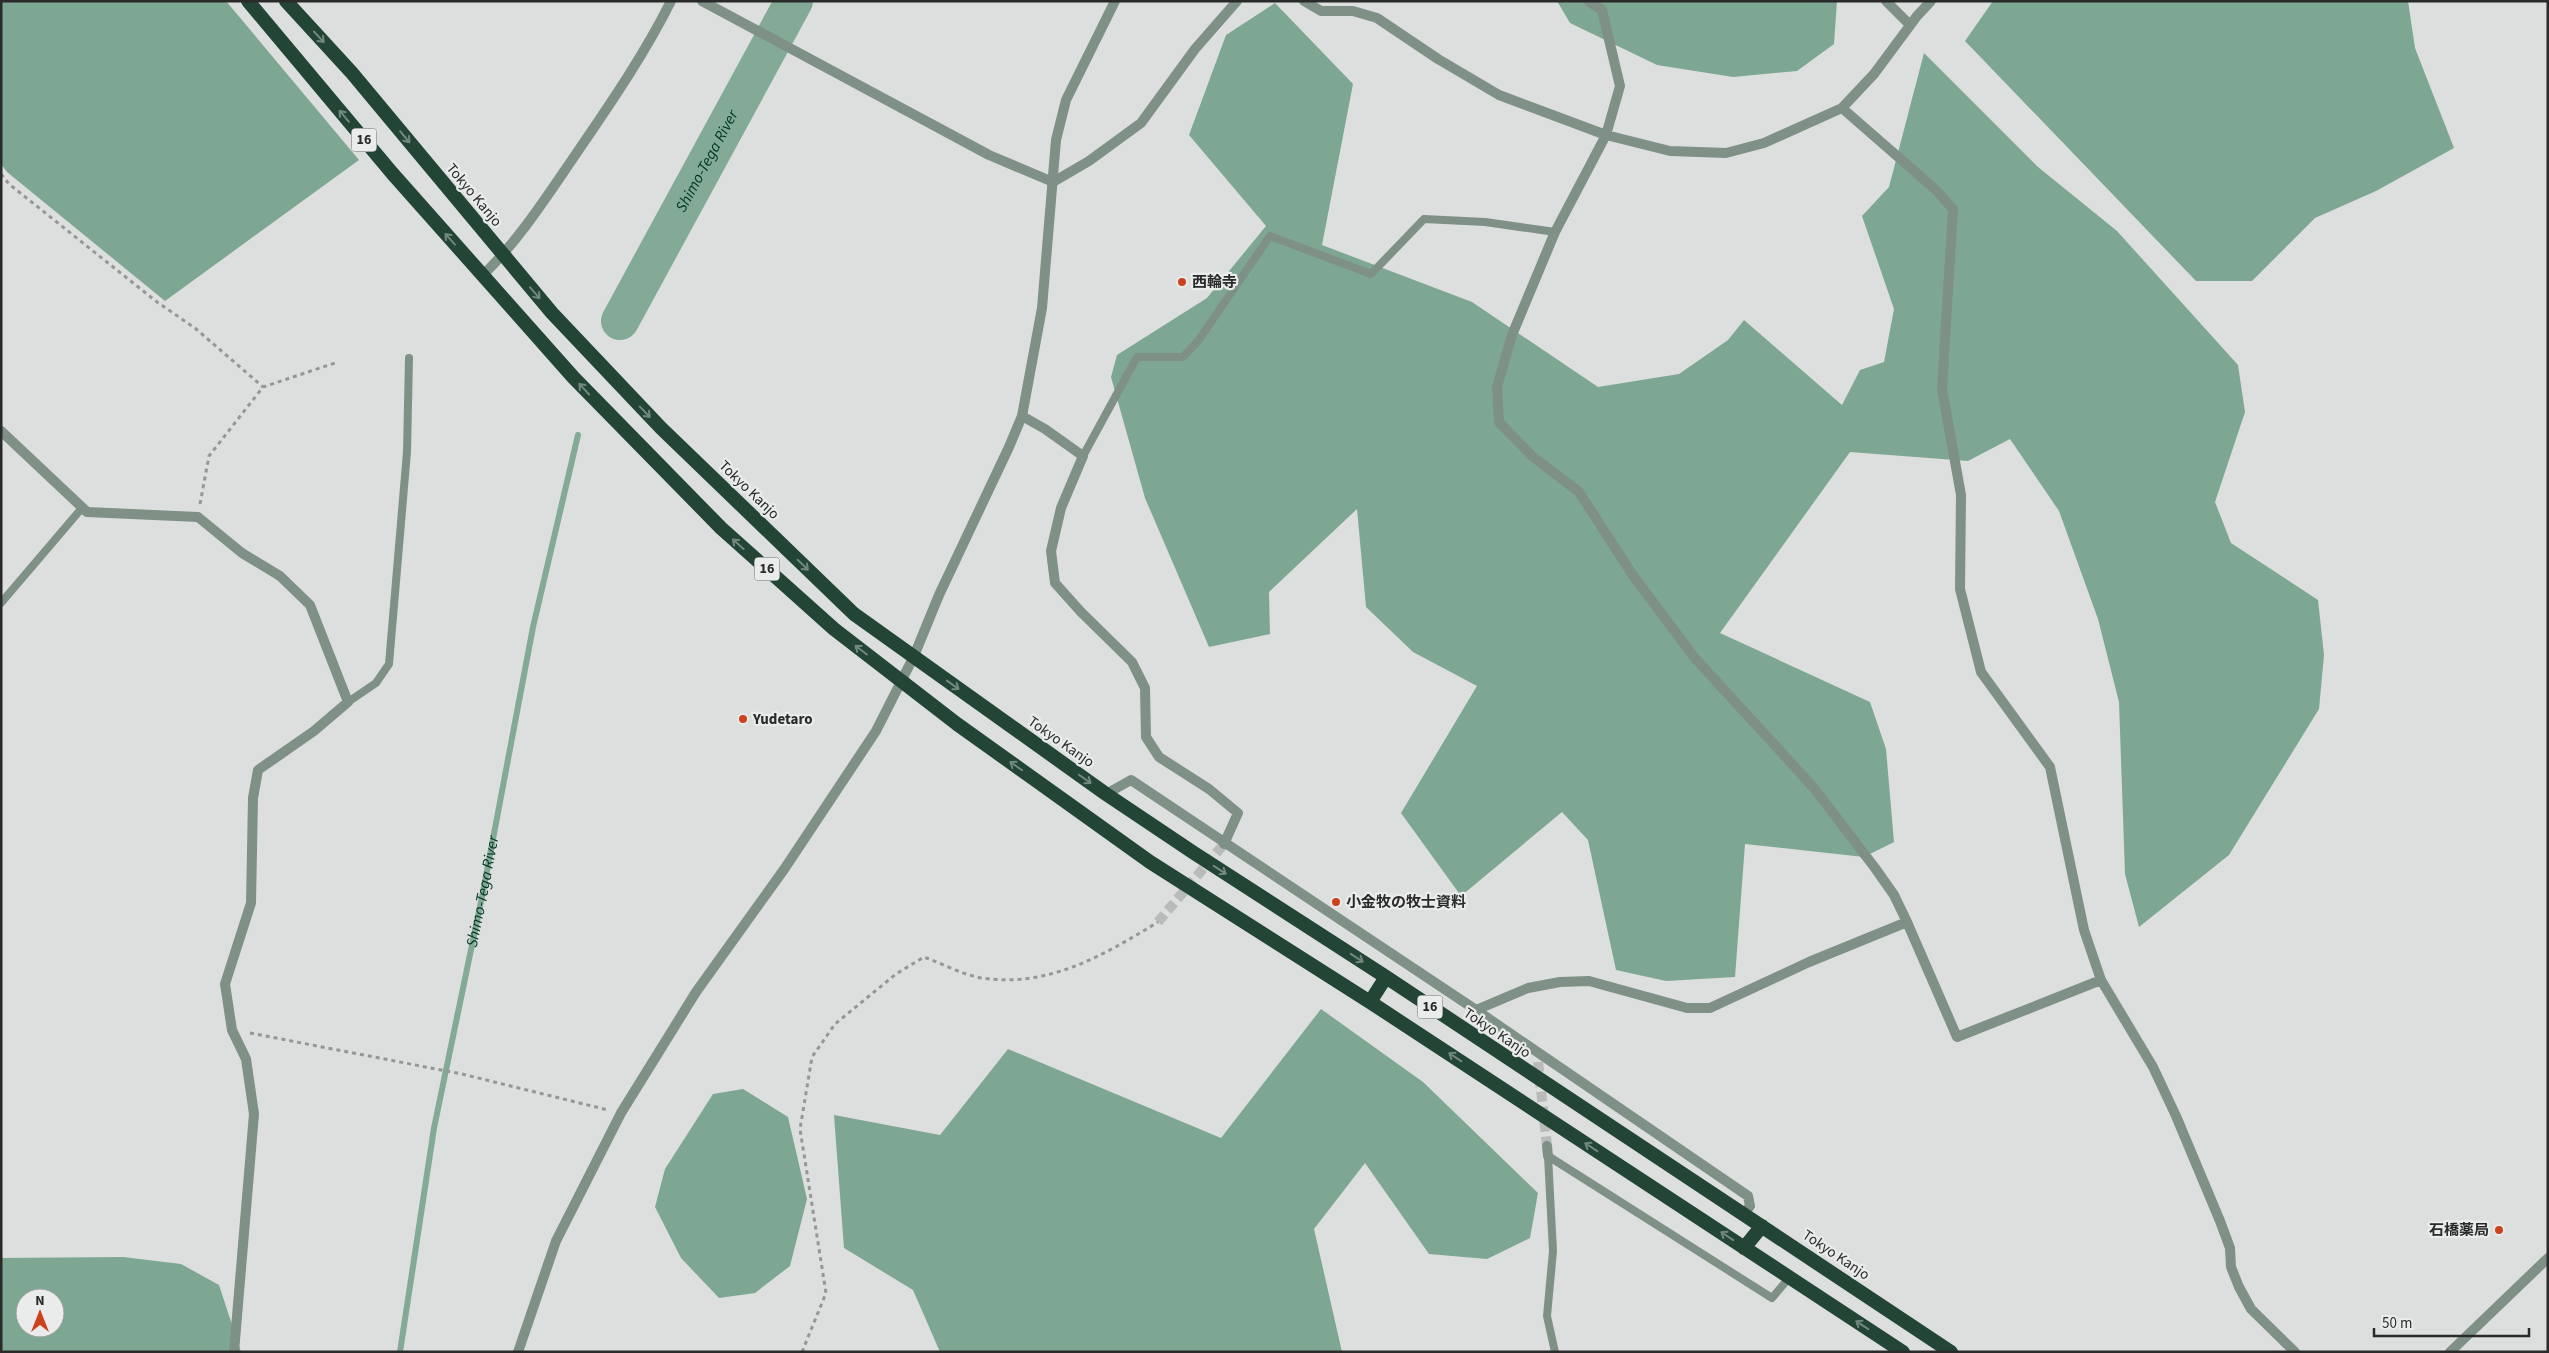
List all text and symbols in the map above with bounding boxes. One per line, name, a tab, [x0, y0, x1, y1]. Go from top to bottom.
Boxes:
one-way arrow	[313, 31, 325, 43]
water label: Shimo-Tega River	[670, 105, 744, 216]
one-way arrow	[338, 110, 349, 123]
road number: 16	[352, 128, 376, 152]
one-way arrow	[400, 131, 411, 144]
street label: Tokyo Kanjo	[441, 159, 507, 231]
one-way arrow	[444, 232, 456, 245]
place label: 西輪寺	[1192, 272, 1237, 293]
marker: 西輪寺	[1176, 276, 1188, 288]
one-way arrow	[529, 286, 540, 299]
one-way arrow	[578, 382, 590, 395]
one-way arrow	[639, 405, 651, 418]
street label: Tokyo Kanjo	[714, 456, 784, 524]
one-way arrow	[732, 538, 745, 549]
road number: 16	[754, 558, 780, 580]
one-way arrow	[797, 559, 809, 571]
one-way arrow	[855, 644, 868, 655]
one-way arrow	[946, 680, 960, 690]
place label: Yudetaro	[752, 709, 813, 730]
street label: Tokyo Kanjo	[1023, 711, 1099, 773]
marker: Yudetaro	[737, 713, 749, 725]
one-way arrow	[1010, 761, 1023, 772]
one-way arrow	[1078, 774, 1092, 784]
water label: Shimo-Tega River	[461, 832, 505, 949]
one-way arrow	[1213, 865, 1227, 875]
place label: 小金牧の牧士資料	[1346, 892, 1466, 913]
marker: 小金牧の牧士資料	[1330, 896, 1342, 908]
one-way arrow	[1349, 953, 1363, 963]
road number: 16	[1418, 996, 1442, 1019]
street label: Tokyo Kanjo	[1459, 1003, 1535, 1063]
one-way arrow	[1448, 1052, 1462, 1063]
one-way arrow	[1584, 1141, 1598, 1152]
place label: 石橋薬局	[2429, 1220, 2489, 1241]
marker: 石橋薬局	[2493, 1224, 2505, 1236]
street label: Tokyo Kanjo	[1798, 1225, 1874, 1285]
one-way arrow	[1720, 1231, 1734, 1241]
north arrow	[15, 1288, 65, 1338]
text: N	[35, 1291, 45, 1311]
scale bar	[2374, 1306, 2529, 1338]
text: 50 m	[2382, 1313, 2412, 1334]
one-way arrow	[1856, 1320, 1870, 1330]

